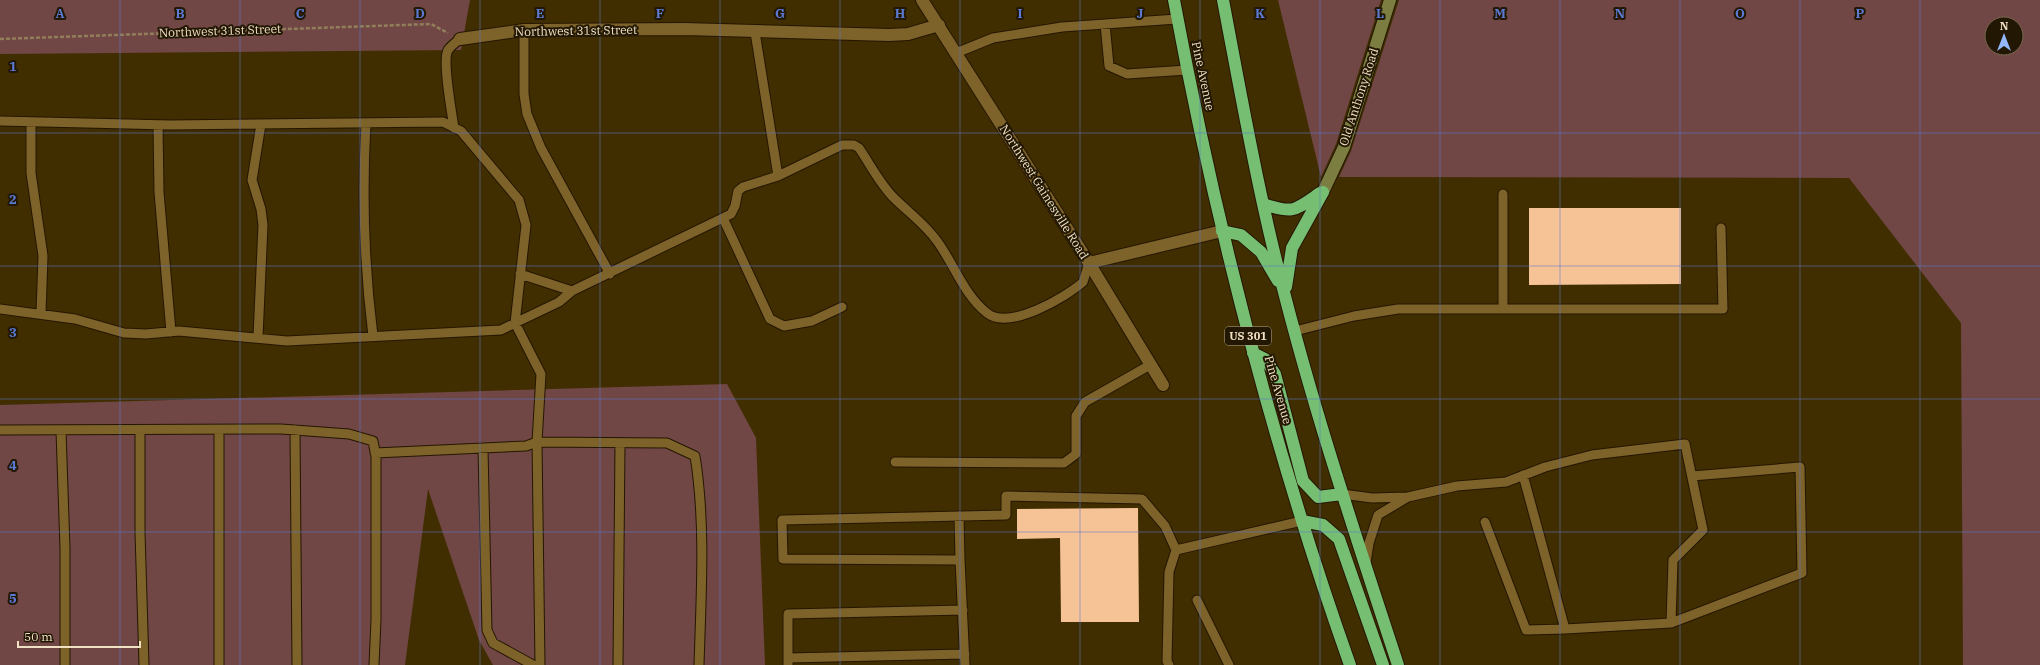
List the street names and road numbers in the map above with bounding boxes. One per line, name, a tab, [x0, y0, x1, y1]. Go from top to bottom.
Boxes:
street label: Northwest 31st Street	[159, 21, 281, 40]
street label: Northwest 31st Street	[515, 22, 637, 39]
street label: Pine Avenue	[1189, 40, 1218, 112]
street label: Old Anthony Road	[1336, 46, 1381, 148]
street label: Northwest Gainesville Road	[997, 122, 1092, 262]
road number: US 301	[1225, 327, 1271, 345]
street label: Pine Avenue	[1262, 354, 1295, 426]

